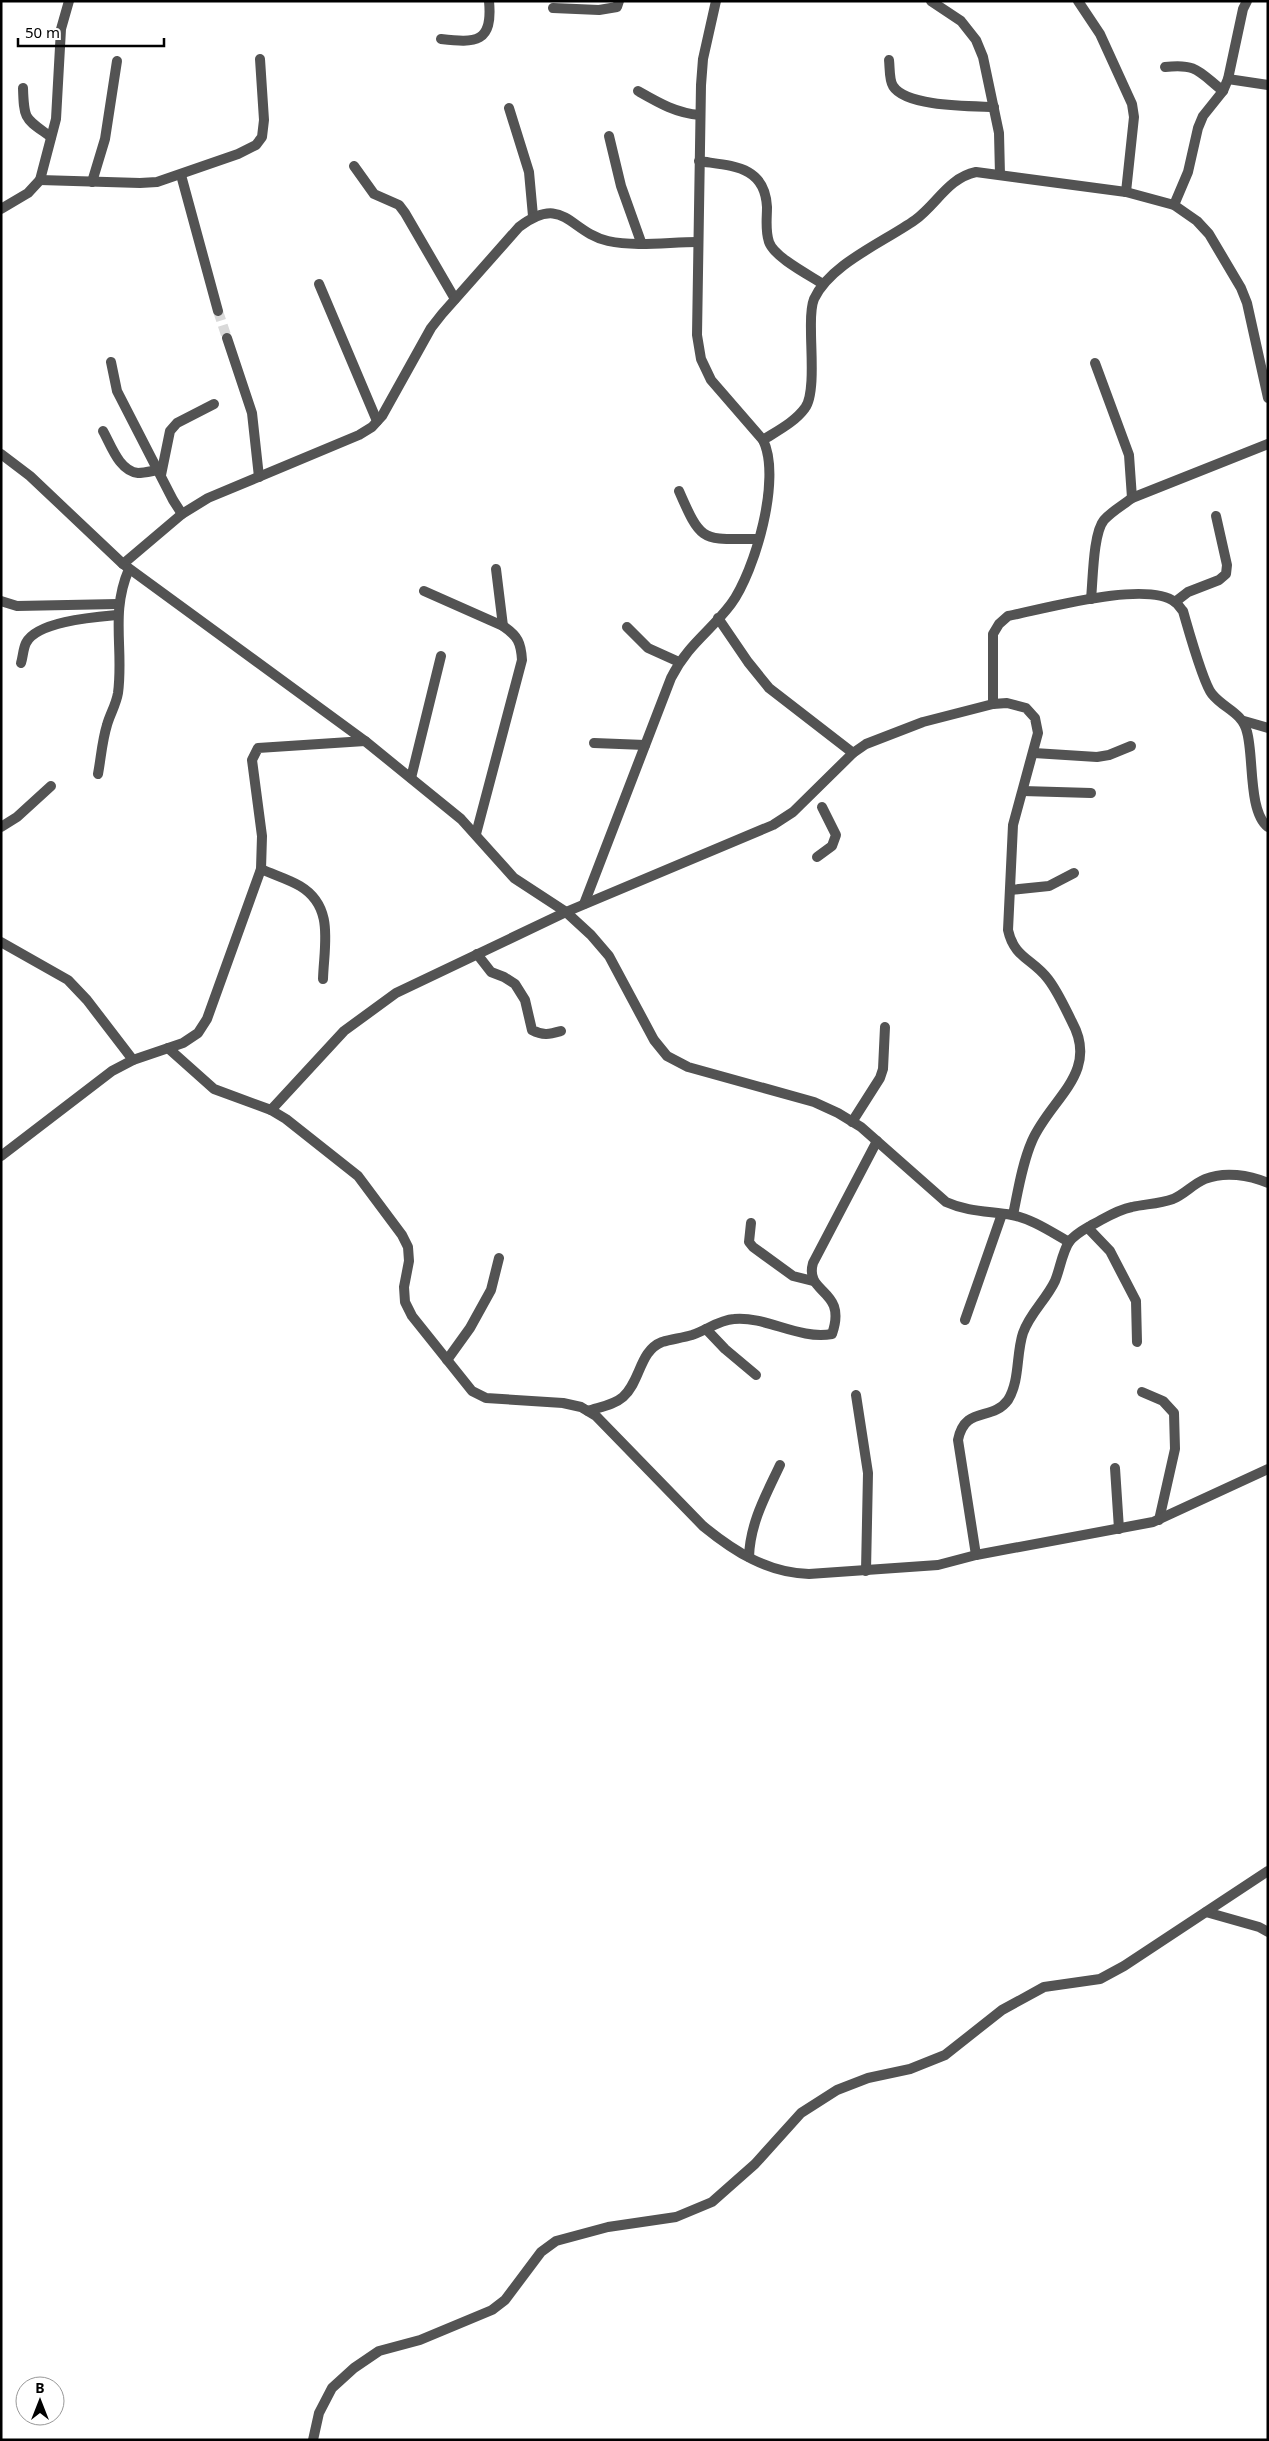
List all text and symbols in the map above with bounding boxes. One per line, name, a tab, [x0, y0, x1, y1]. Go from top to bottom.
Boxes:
scale bar	[18, 15, 164, 47]
text: 50 m	[25, 22, 60, 42]
north arrow	[15, 2376, 65, 2426]
text: B	[35, 2378, 45, 2397]

